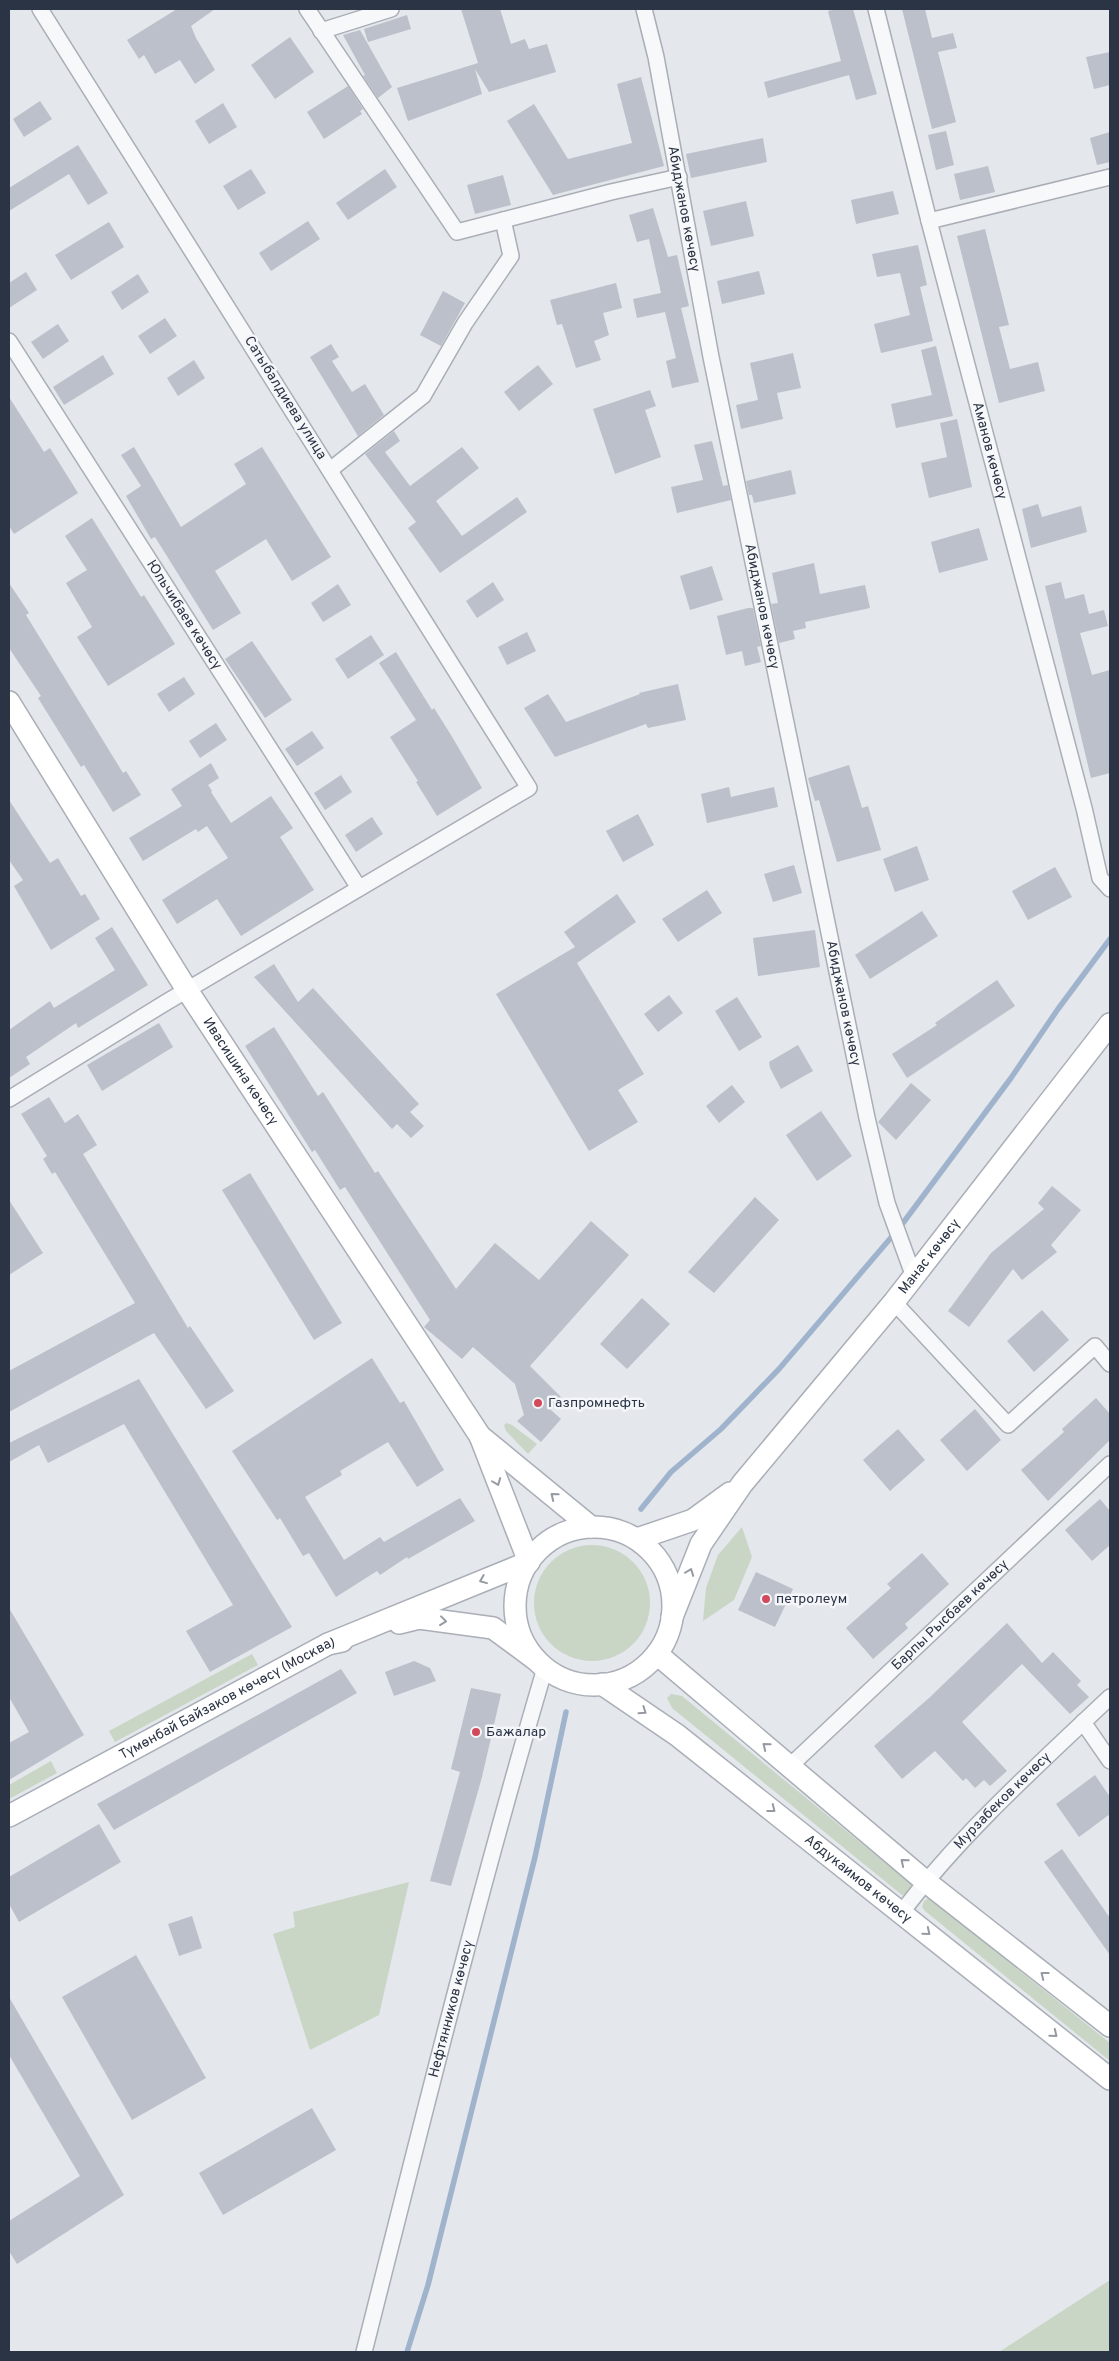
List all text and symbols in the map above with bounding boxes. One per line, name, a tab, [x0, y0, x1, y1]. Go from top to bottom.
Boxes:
street label: Абиджанов көчөсү	[664, 145, 704, 273]
street label: Сатыбалдиева улица	[240, 333, 330, 463]
street label: Аманов көчөсү	[969, 400, 1011, 501]
street label: Абиджанов көчөсү	[741, 542, 783, 671]
street label: Юльчибаев көчөсү	[143, 557, 226, 673]
street label: Абиджанов көчөсү	[822, 939, 865, 1067]
street label: Ивасишина көчөсү	[199, 1014, 282, 1128]
street label: Манас көчөсү	[895, 1216, 964, 1297]
place label: Газпромнефть	[548, 1395, 645, 1412]
marker: Газпромнефть	[532, 1397, 544, 1409]
one-way arrow	[492, 1477, 502, 1485]
one-way arrow	[550, 1492, 559, 1501]
street label: Барпы Рысбаев көчөсү	[888, 1556, 1012, 1674]
one-way arrow	[684, 1568, 694, 1577]
one-way arrow	[480, 1574, 488, 1584]
place label: петролеум	[776, 1591, 847, 1608]
marker: петролеум	[760, 1593, 772, 1605]
one-way arrow	[439, 1615, 447, 1626]
street label: Түмөнбай Байзаков көчөсү (Москва)	[116, 1634, 337, 1763]
one-way arrow	[637, 1705, 646, 1715]
place label: Бажалар	[486, 1724, 546, 1741]
marker: Бажалар	[470, 1726, 482, 1738]
one-way arrow	[763, 1743, 772, 1752]
street label: Мурзабеков көчөсү	[950, 1749, 1054, 1853]
one-way arrow	[766, 1804, 775, 1812]
street label: Абдукаимов көчөсү	[801, 1831, 915, 1927]
one-way arrow	[900, 1859, 909, 1868]
one-way arrow	[921, 1926, 931, 1935]
street label: Нефтянников көчөсү	[425, 1938, 477, 2079]
one-way arrow	[1041, 1971, 1050, 1980]
one-way arrow	[1048, 2028, 1057, 2036]

